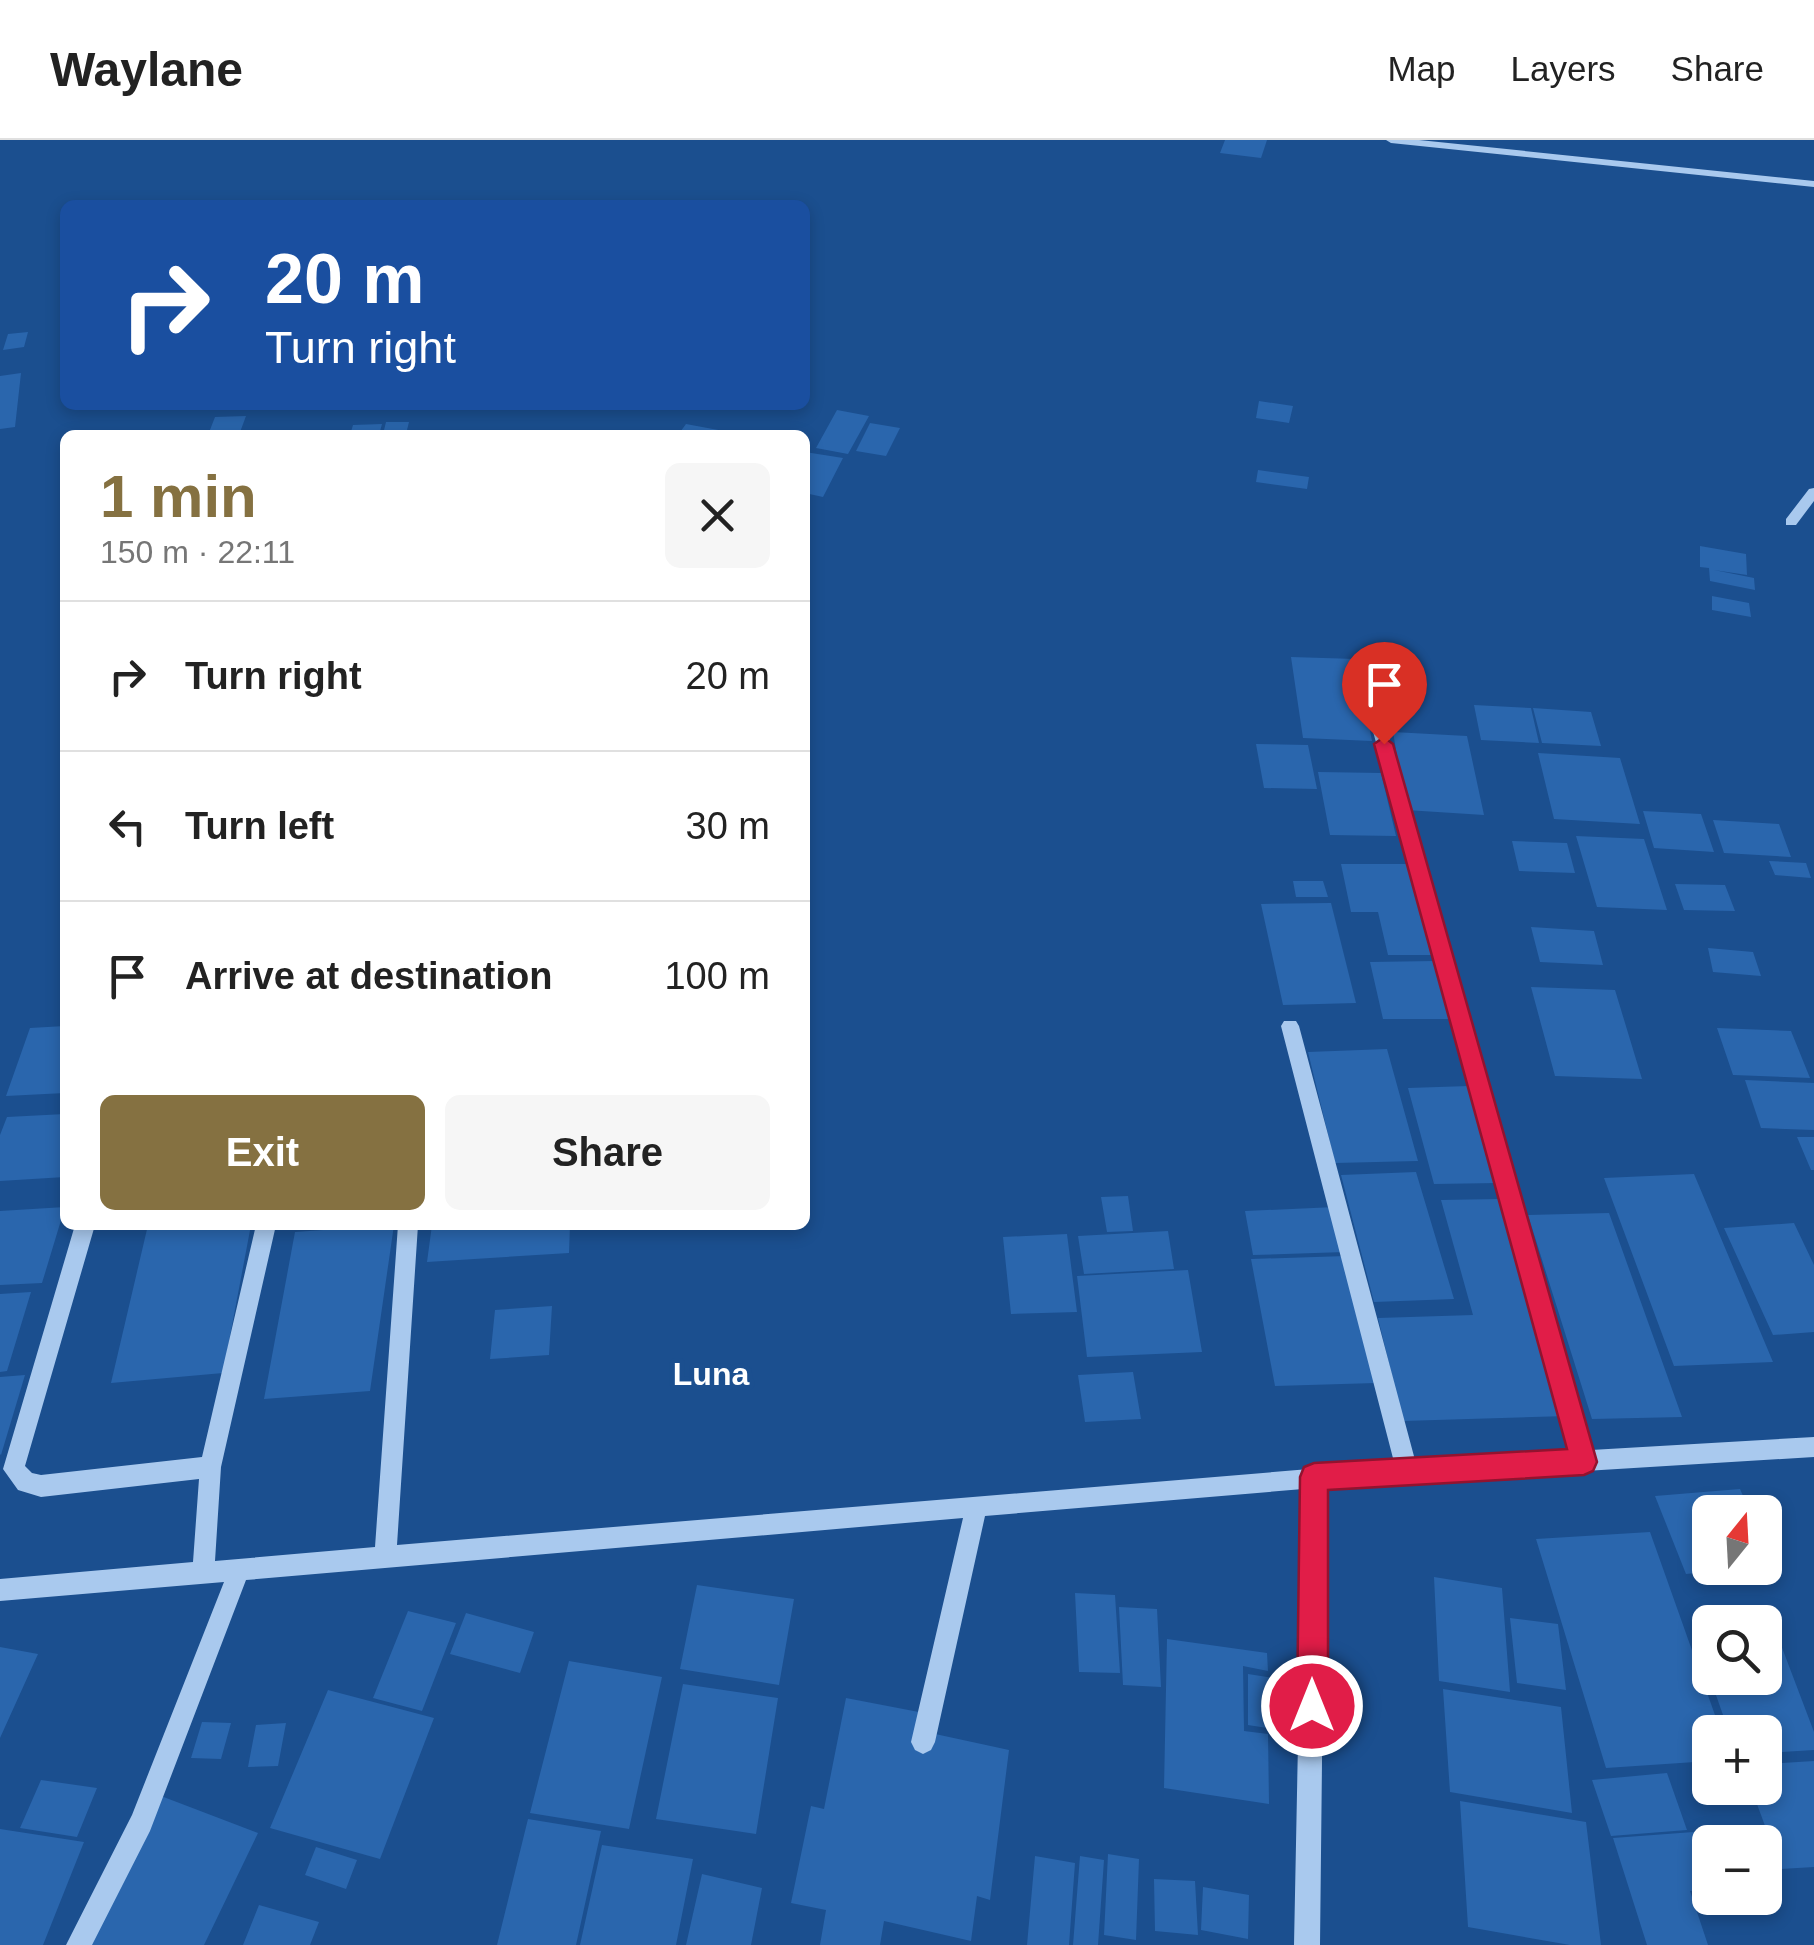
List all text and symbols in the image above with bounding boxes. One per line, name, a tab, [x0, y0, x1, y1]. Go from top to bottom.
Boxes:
text: Waylane	[50, 43, 243, 96]
text: Map	[1387, 49, 1456, 88]
text: Layers	[1511, 49, 1616, 88]
text: Share	[1671, 49, 1764, 88]
icon: right	[100, 240, 230, 370]
text: 20 m	[265, 240, 425, 318]
text: Turn right	[265, 322, 456, 373]
text: 1 min	[100, 463, 257, 530]
button: close	[665, 463, 770, 568]
text: 150 m · 22:11	[100, 534, 295, 570]
pin	[1342, 642, 1427, 745]
icon: right	[100, 649, 155, 704]
text: Turn right	[185, 655, 362, 697]
text: 20 m	[686, 655, 770, 697]
icon: arrive	[1357, 657, 1412, 712]
icon: left	[100, 799, 155, 854]
text: Turn left	[185, 805, 334, 847]
text: 30 m	[686, 805, 770, 847]
icon: arrive	[100, 949, 155, 1004]
text: Arrive at destination	[185, 955, 552, 997]
text: 100 m	[664, 955, 770, 997]
button: Exit	[100, 1095, 425, 1210]
button: Share	[445, 1095, 770, 1210]
district label: Luna	[673, 1356, 749, 1392]
north arrow	[1692, 1495, 1782, 1585]
map controls	[1692, 1495, 1782, 1915]
button: search	[1692, 1605, 1782, 1695]
position arrow	[1260, 1654, 1364, 1758]
button: +	[1692, 1715, 1782, 1805]
button: −	[1692, 1825, 1782, 1915]

